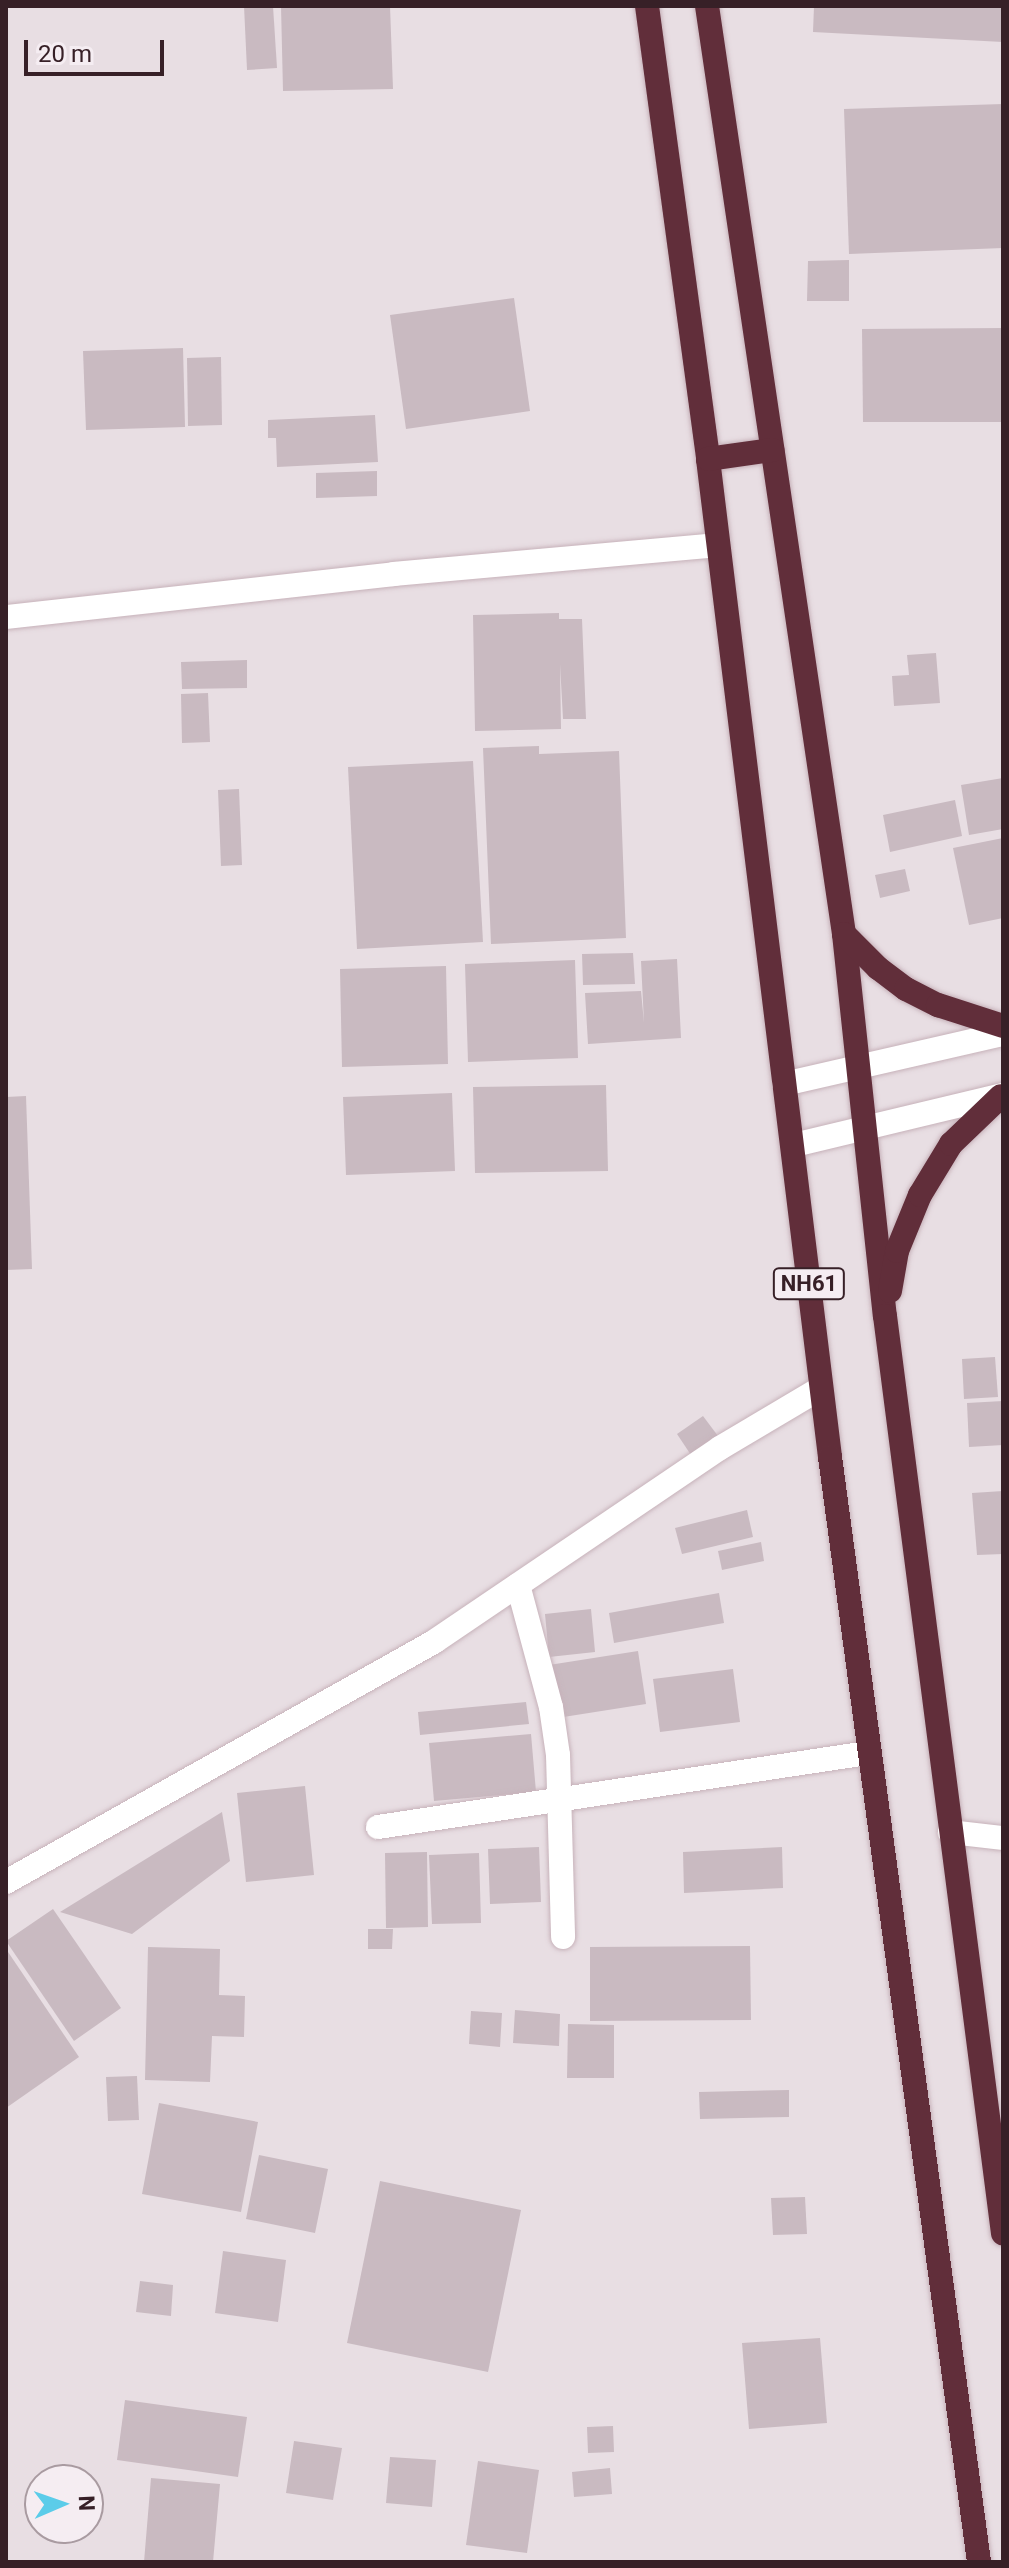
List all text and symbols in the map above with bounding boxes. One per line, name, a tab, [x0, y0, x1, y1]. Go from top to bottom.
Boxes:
scale bar	[28, 24, 168, 74]
text: 20 m	[38, 40, 92, 68]
road number: NH61	[771, 1266, 847, 1302]
north arrow	[24, 2464, 104, 2544]
text: N	[74, 2495, 99, 2511]

